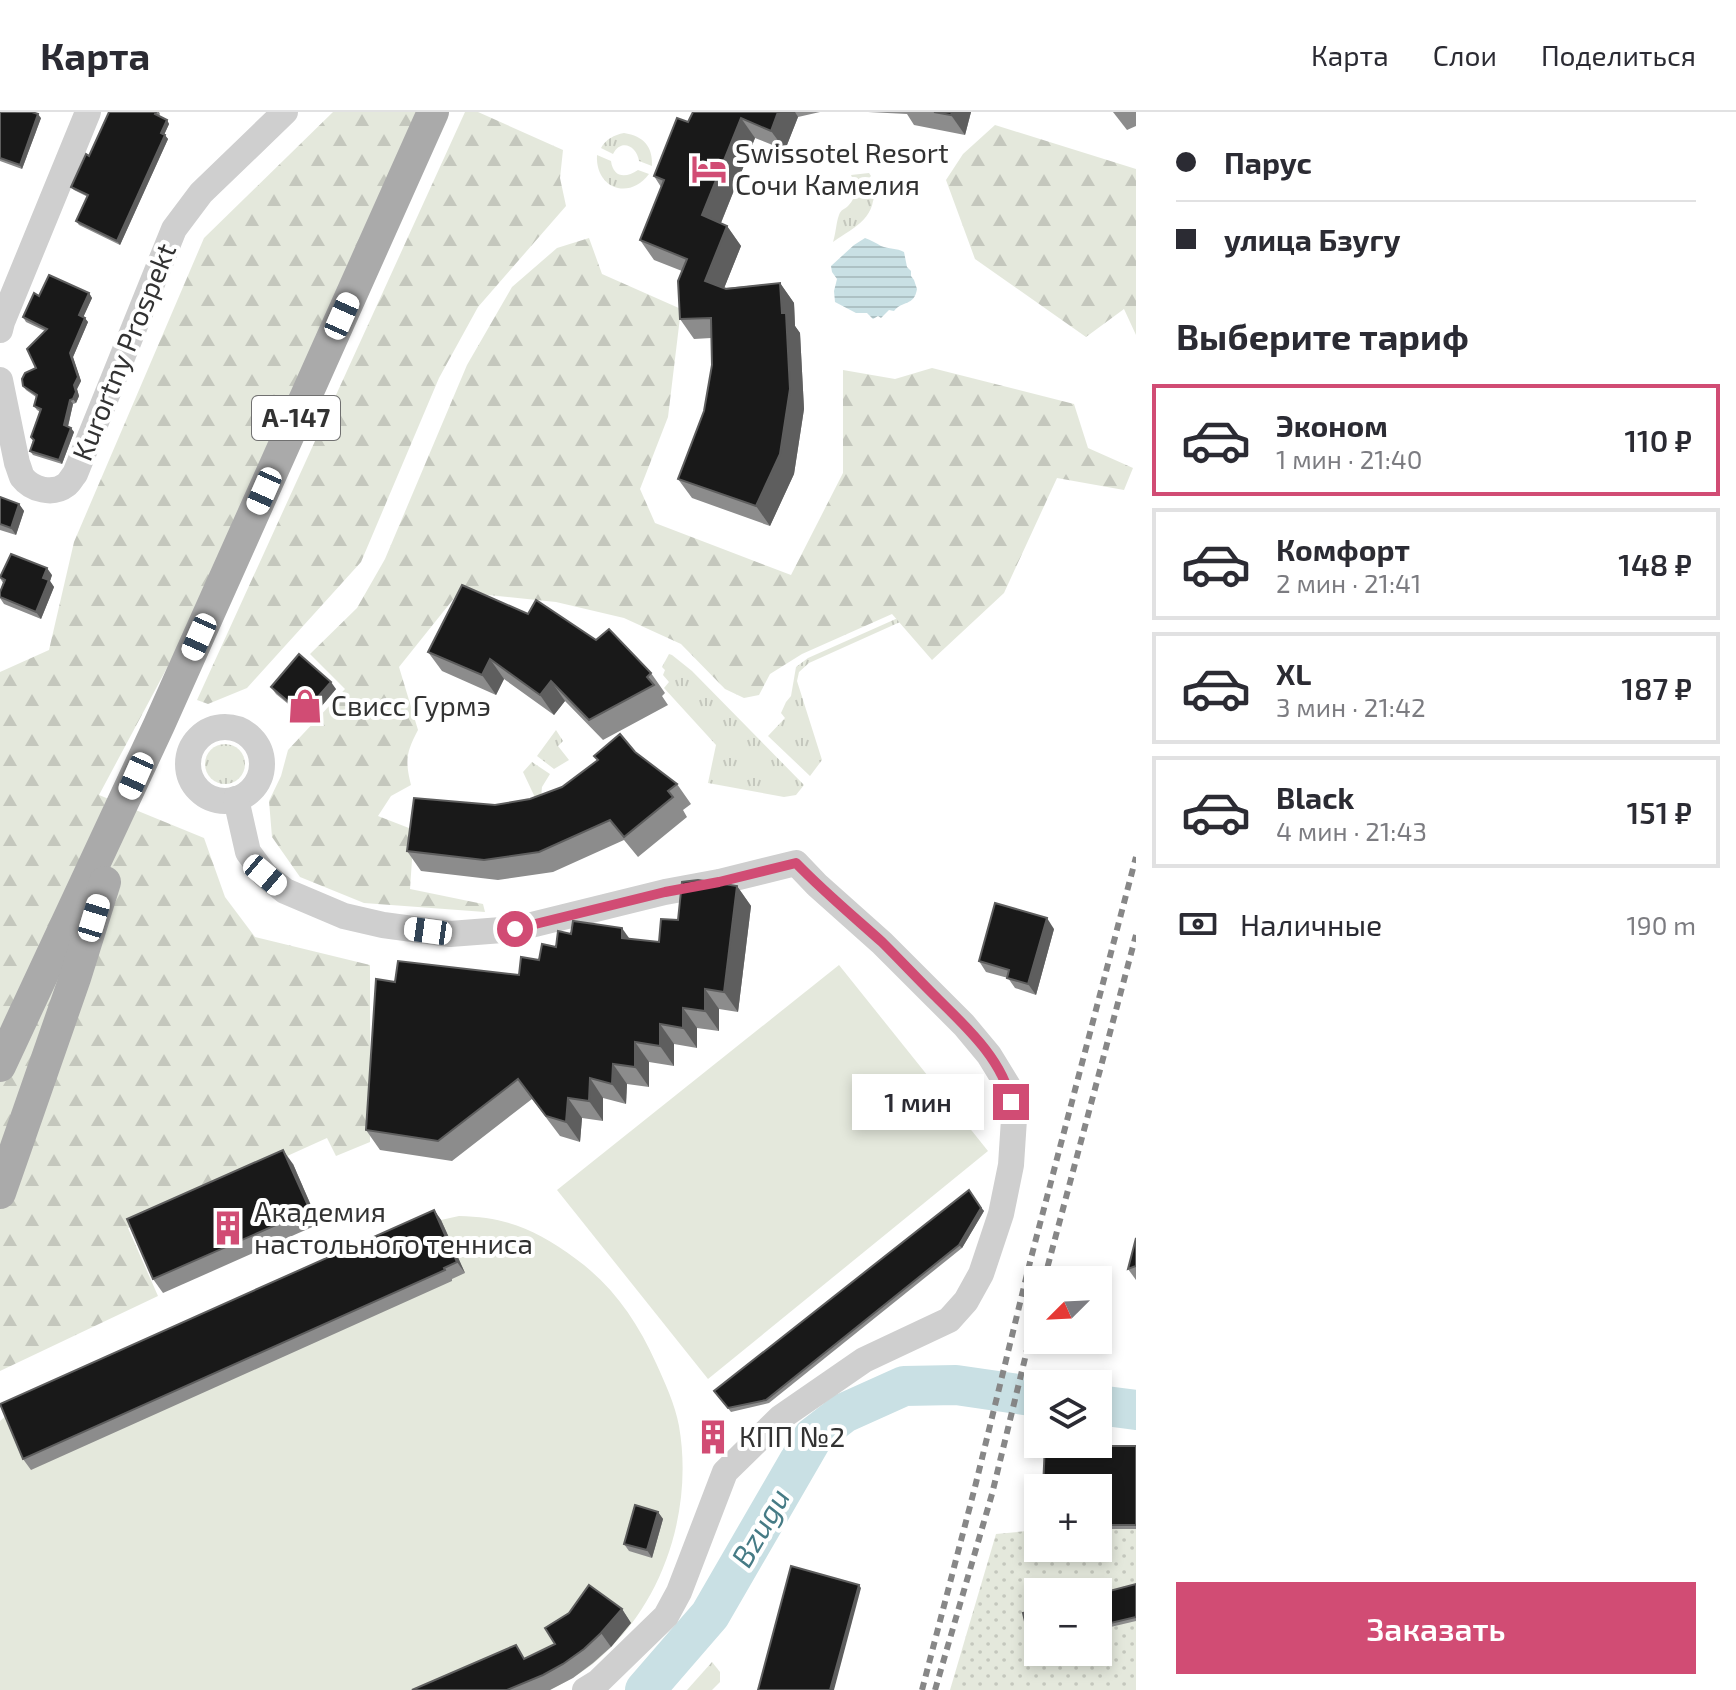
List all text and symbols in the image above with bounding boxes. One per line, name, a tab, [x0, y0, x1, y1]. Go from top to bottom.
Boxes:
text: Карта	[40, 32, 150, 78]
text: Карта	[1311, 38, 1389, 72]
text: Слои	[1433, 38, 1497, 72]
text: Поделиться	[1541, 38, 1696, 72]
place label: Swissotel Resort Сочи Камелия	[735, 135, 949, 201]
text: Парус	[1224, 144, 1312, 180]
hotel icon: Swissotel Resort Сочи Камелия	[690, 150, 728, 188]
text: улица Бзугу	[1224, 221, 1401, 257]
street label: Kurortny Prospekt	[64, 238, 182, 465]
car	[321, 289, 363, 343]
text: Выберите тариф	[1176, 314, 1469, 357]
road number: А-147	[252, 396, 340, 440]
icon: car	[1180, 404, 1252, 476]
text: Эконом	[1276, 407, 1388, 443]
text: 110 ₽	[1625, 422, 1692, 458]
text: 1 мин · 21:40	[1276, 443, 1422, 474]
car	[243, 464, 285, 518]
icon: car	[1180, 528, 1252, 600]
text: Комфорт	[1276, 531, 1410, 567]
text: 148 ₽	[1618, 546, 1692, 582]
text: 2 мин · 21:41	[1276, 567, 1421, 598]
car	[178, 610, 220, 664]
icon: car	[1180, 652, 1252, 724]
text: XL	[1276, 655, 1311, 691]
text: 187 ₽	[1622, 670, 1692, 706]
shop icon: Свисс Гурмэ	[286, 687, 324, 725]
place label: Свисс Гурмэ	[331, 688, 491, 722]
text: 3 мин · 21:42	[1276, 691, 1426, 722]
car	[115, 749, 157, 803]
icon: car	[1180, 776, 1252, 848]
text: Black	[1276, 779, 1354, 815]
text: 151 ₽	[1627, 794, 1692, 830]
text: 4 мин · 21:43	[1276, 815, 1427, 846]
car	[239, 850, 291, 900]
car	[76, 892, 112, 944]
icon: cash	[1176, 902, 1220, 946]
text: Наличные	[1240, 906, 1382, 942]
text: 190 m	[1627, 909, 1696, 940]
route start	[497, 911, 533, 947]
car	[403, 916, 453, 946]
callout: 1 мин	[851, 1074, 983, 1130]
route end	[993, 1084, 1029, 1120]
text: 1 мин	[884, 1086, 952, 1117]
place label: Академия настольного тенниса	[254, 1194, 533, 1260]
building icon: Академия настольного тенниса	[209, 1209, 247, 1247]
north arrow	[1024, 1266, 1112, 1354]
map controls	[1024, 1266, 1112, 1666]
button: layers	[1024, 1370, 1112, 1458]
building icon: КПП №2	[694, 1418, 732, 1456]
place label: КПП №2	[739, 1419, 845, 1453]
button: +	[1024, 1474, 1112, 1562]
water label: Bzugu	[722, 1481, 796, 1573]
button: −	[1024, 1578, 1112, 1666]
button: Заказать	[1176, 1582, 1696, 1674]

